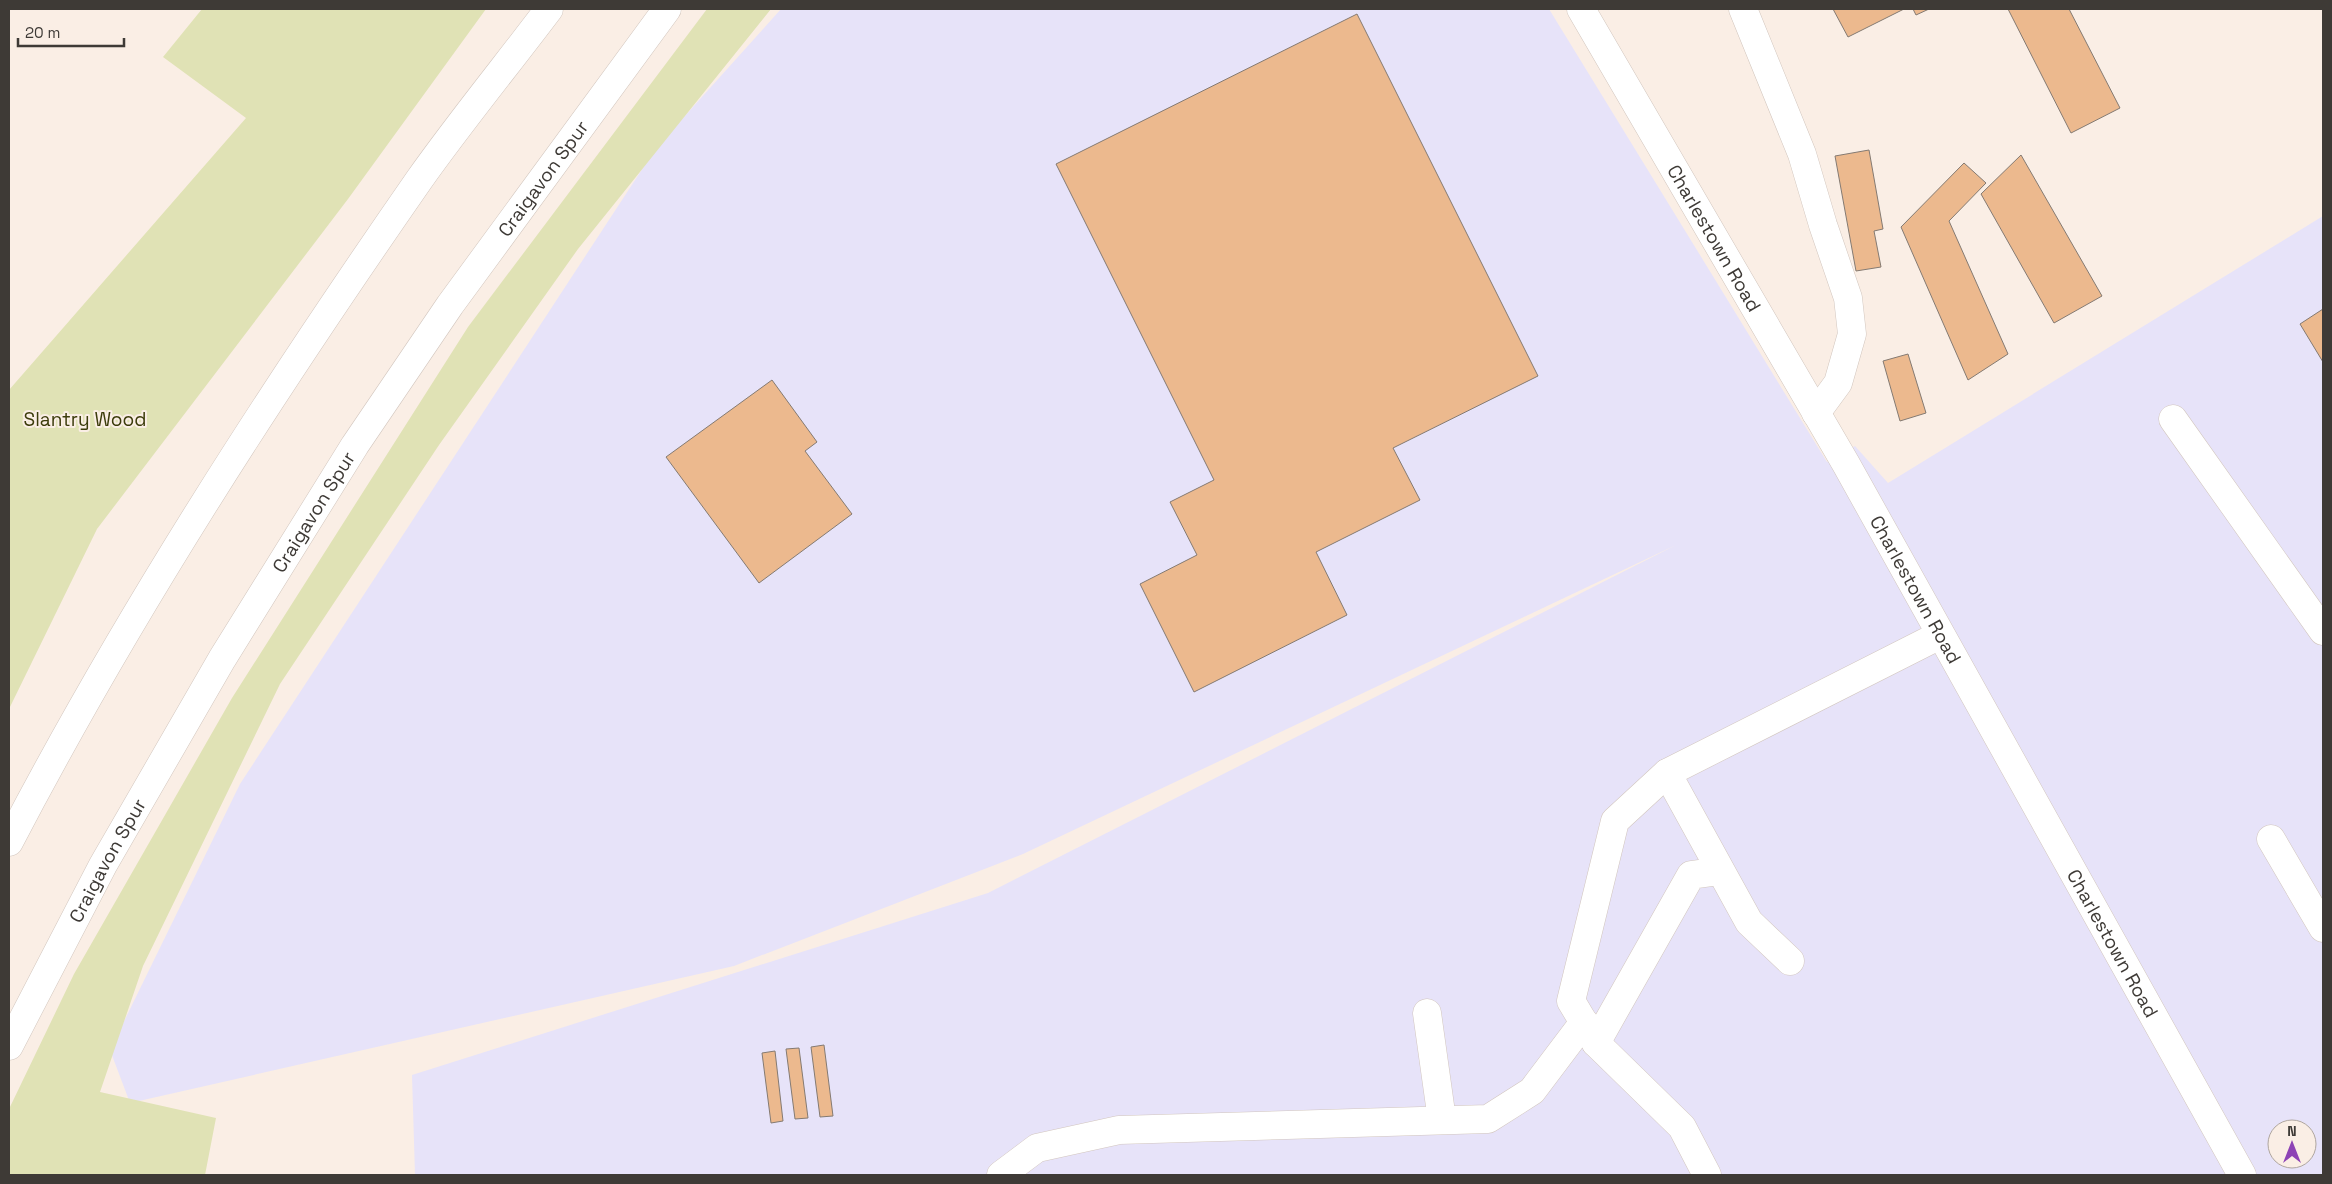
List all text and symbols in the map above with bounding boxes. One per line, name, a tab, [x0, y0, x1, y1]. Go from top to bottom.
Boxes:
scale bar	[18, 15, 124, 47]
text: 20 m	[25, 23, 60, 42]
street label: Craigavon Spur	[492, 115, 594, 241]
street label: Charlestown Road	[1662, 160, 1767, 316]
park label: Slantry Wood	[24, 407, 146, 432]
street label: Craigavon Spur	[266, 447, 360, 577]
street label: Charlestown Road	[1864, 511, 1967, 668]
street label: Craigavon Spur	[63, 794, 151, 927]
street label: Charlestown Road	[2062, 865, 2164, 1022]
north arrow	[2267, 1119, 2317, 1169]
text: N	[2287, 1122, 2297, 1140]

